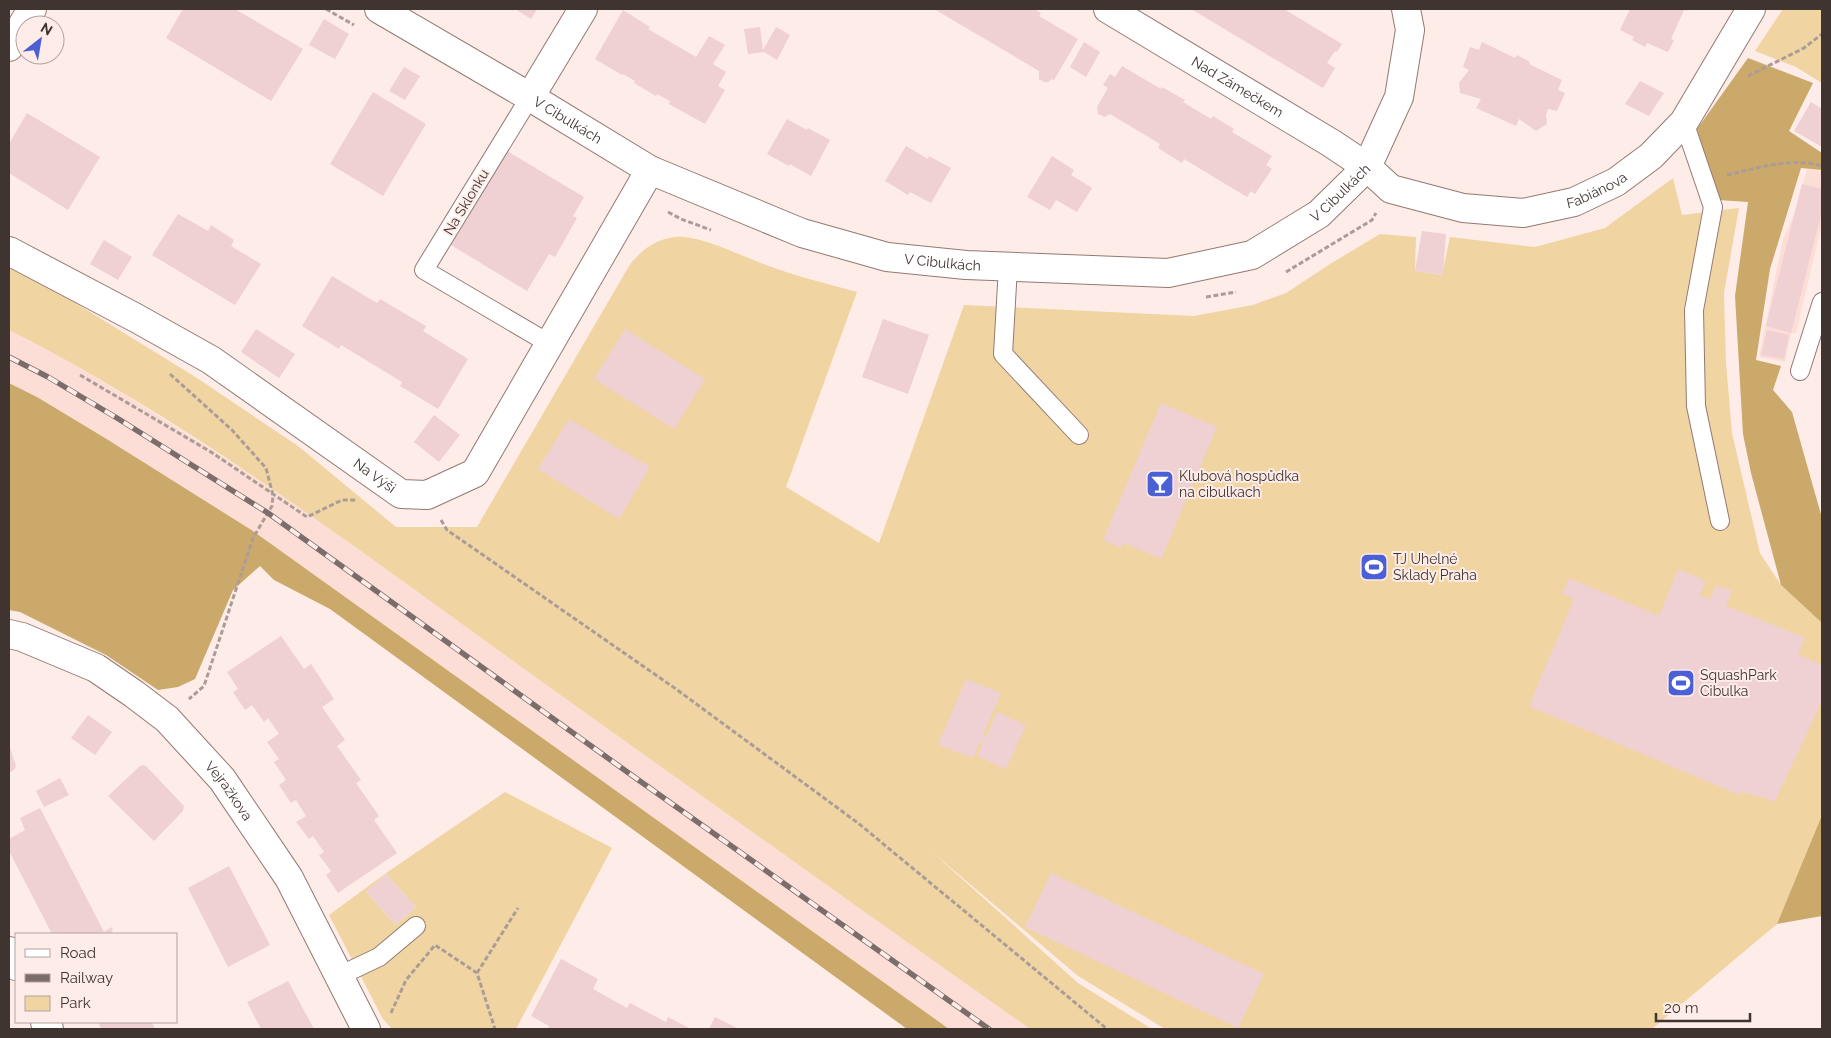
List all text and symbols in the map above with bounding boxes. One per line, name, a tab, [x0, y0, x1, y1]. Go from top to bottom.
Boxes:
north arrow	[15, 15, 65, 65]
text: N	[38, 19, 55, 38]
street label: Nad Zámečkem	[1189, 53, 1286, 120]
street label: V Cibulkách	[531, 93, 605, 147]
street label: V Cibulkách	[1307, 160, 1373, 225]
street label: Na Sklonku	[440, 166, 492, 238]
street label: Fabiánova	[1565, 169, 1630, 211]
street label: V Cibulkách	[904, 251, 981, 274]
street label: Na Výši	[351, 455, 399, 496]
place label: Klubová hospůdka na cibulkach	[1179, 468, 1299, 500]
bar icon: Klubová hospůdka na cibulkach	[1145, 469, 1175, 499]
place label: TJ Uhelné Sklady Praha	[1393, 551, 1477, 583]
sports icon: TJ Uhelné Sklady Praha	[1359, 552, 1389, 582]
place label: SquashPark Cibulka	[1700, 667, 1777, 699]
sports icon: SquashPark Cibulka	[1666, 668, 1696, 698]
street label: Vejražkova	[202, 758, 256, 823]
legend	[15, 933, 178, 1023]
text: Road	[60, 944, 96, 962]
text: Railway	[60, 969, 113, 987]
scale bar	[1656, 990, 1750, 1022]
text: Park	[60, 994, 91, 1012]
text: 20 m	[1664, 999, 1699, 1017]

